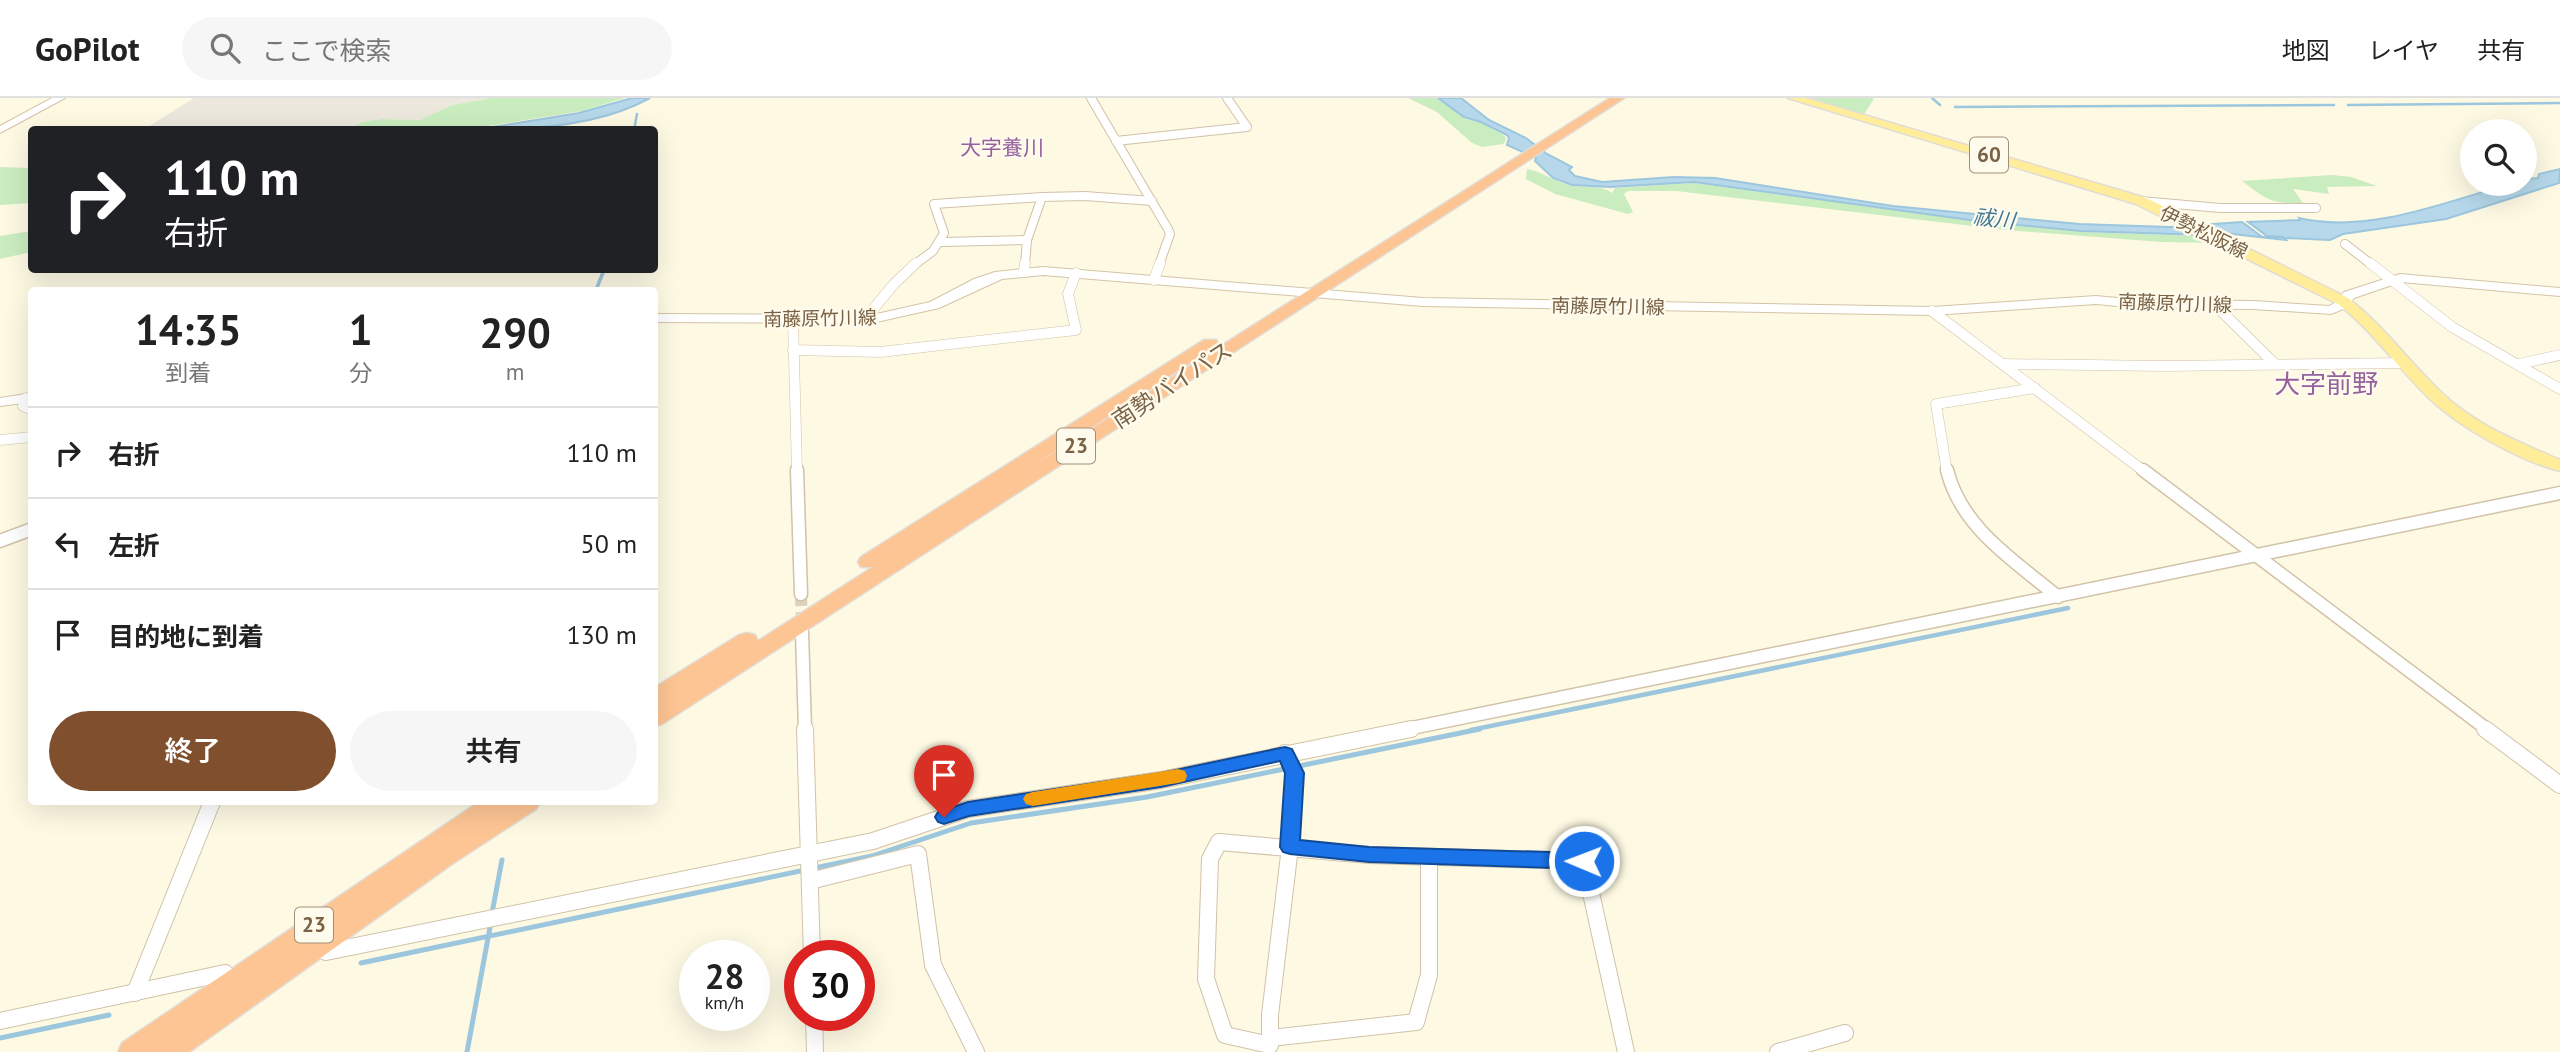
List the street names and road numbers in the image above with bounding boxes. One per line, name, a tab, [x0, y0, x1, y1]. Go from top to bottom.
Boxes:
road number: 60	[1970, 138, 2008, 172]
street label: 伊勢松阪線	[2156, 200, 2252, 264]
street label: 南藤原竹川線	[2118, 289, 2232, 317]
street label: 南藤原竹川線	[1551, 293, 1665, 319]
street label: 南藤原竹川線	[763, 305, 877, 331]
street label: 南勢バイパス	[1106, 335, 1237, 434]
road number: 23	[1057, 428, 1095, 464]
road number: 23	[295, 908, 333, 942]

